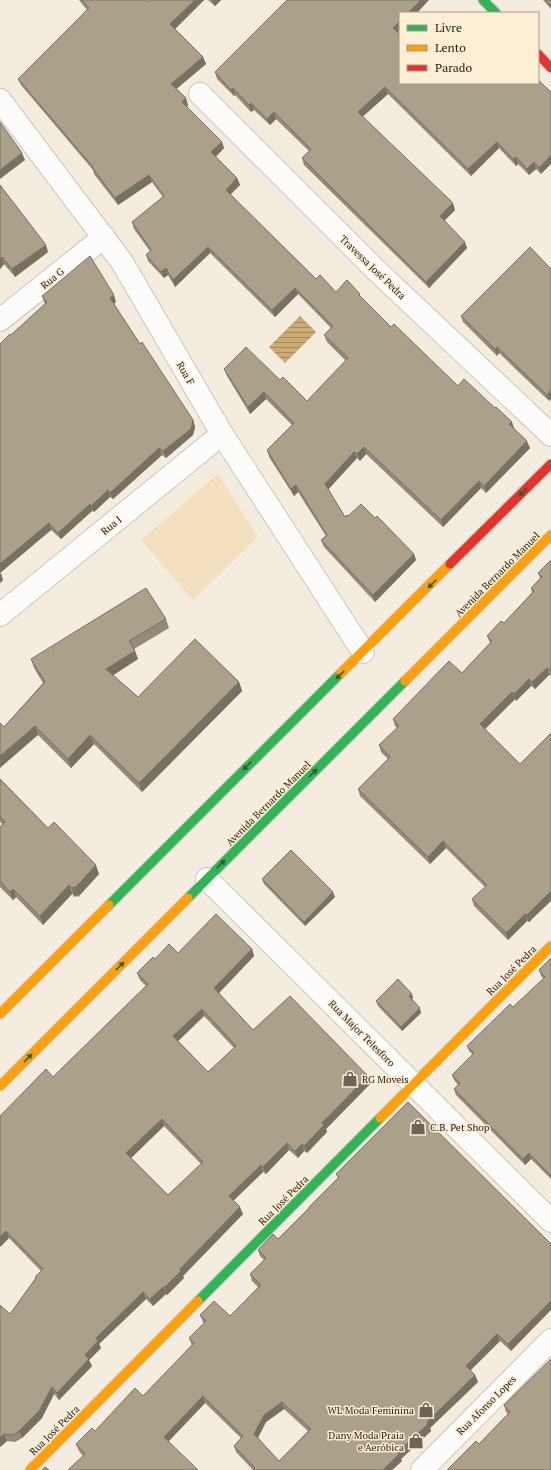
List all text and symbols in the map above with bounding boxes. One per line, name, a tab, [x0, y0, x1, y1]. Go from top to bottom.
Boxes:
legend	[399, 12, 539, 84]
text: Livre	[435, 20, 462, 35]
text: Lento	[435, 40, 466, 55]
text: Parado	[435, 60, 473, 75]
street label: Travessa José Pedra	[337, 233, 408, 302]
street label: Rua G	[38, 265, 67, 292]
street label: Rua F	[174, 359, 197, 387]
one-way arrow	[519, 487, 528, 497]
street label: Rua I	[98, 513, 125, 538]
street label: Avenida Bernardo Manuel	[452, 529, 543, 620]
one-way arrow	[427, 579, 437, 589]
one-way arrow	[335, 671, 345, 680]
street label: Avenida Bernardo Manuel	[223, 758, 314, 849]
one-way arrow	[242, 761, 252, 771]
one-way arrow	[308, 768, 318, 777]
one-way arrow	[216, 859, 226, 869]
street label: Rua José Pedra	[484, 943, 539, 998]
one-way arrow	[115, 961, 124, 971]
street label: Rua Major Telesforo	[326, 997, 398, 1070]
one-way arrow	[23, 1053, 33, 1063]
shop icon: RG Moveis	[341, 1070, 359, 1088]
place label: RG Moveis	[362, 1073, 409, 1086]
shop icon: C.B. Pet Shop	[409, 1118, 427, 1136]
place label: C.B. Pet Shop	[430, 1121, 490, 1134]
street label: Rua José Pedra	[256, 1173, 311, 1228]
street label: Rua Afonso Lopes	[454, 1373, 519, 1438]
shop icon: WL Moda Feminina	[417, 1401, 435, 1419]
street label: Rua José Pedra	[27, 1403, 82, 1458]
place label: WL Moda Feminina	[327, 1404, 414, 1417]
place label: Dany Moda Praia e Aeróbica	[328, 1429, 404, 1454]
shop icon: Dany Moda Praia e Aeróbica	[407, 1432, 425, 1450]

